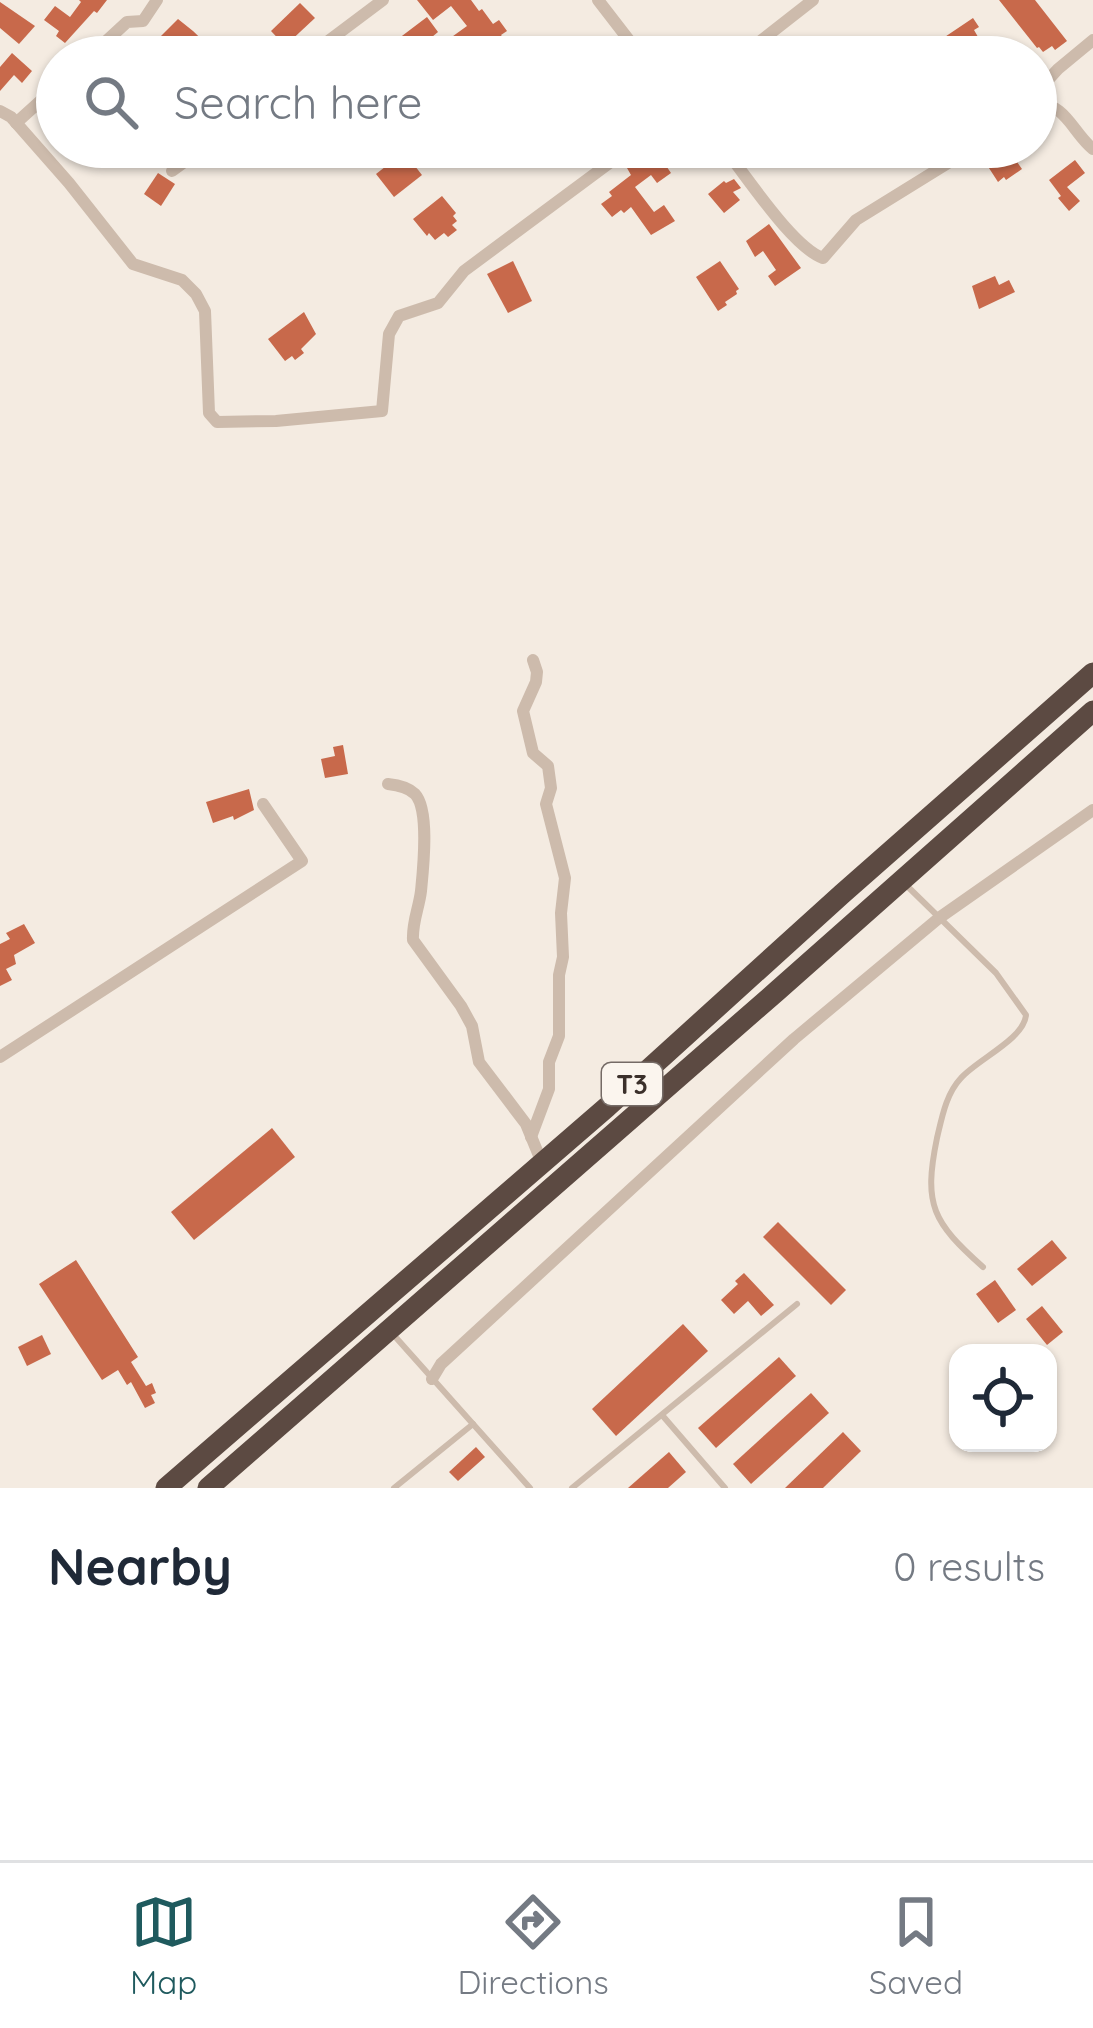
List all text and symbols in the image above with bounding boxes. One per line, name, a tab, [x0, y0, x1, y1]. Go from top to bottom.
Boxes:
search box	[36, 36, 1057, 168]
icon: search	[78, 69, 144, 135]
text: Search here	[174, 74, 422, 130]
road number: T3	[602, 1063, 662, 1105]
map controls	[949, 1344, 1057, 1452]
button: locate	[949, 1344, 1057, 1452]
text: Nearby	[48, 1534, 232, 1598]
text: 0 results	[893, 1542, 1045, 1591]
tab: Map	[130, 1889, 197, 2002]
tab: Directions	[457, 1889, 609, 2002]
tab: Saved	[869, 1889, 963, 2002]

